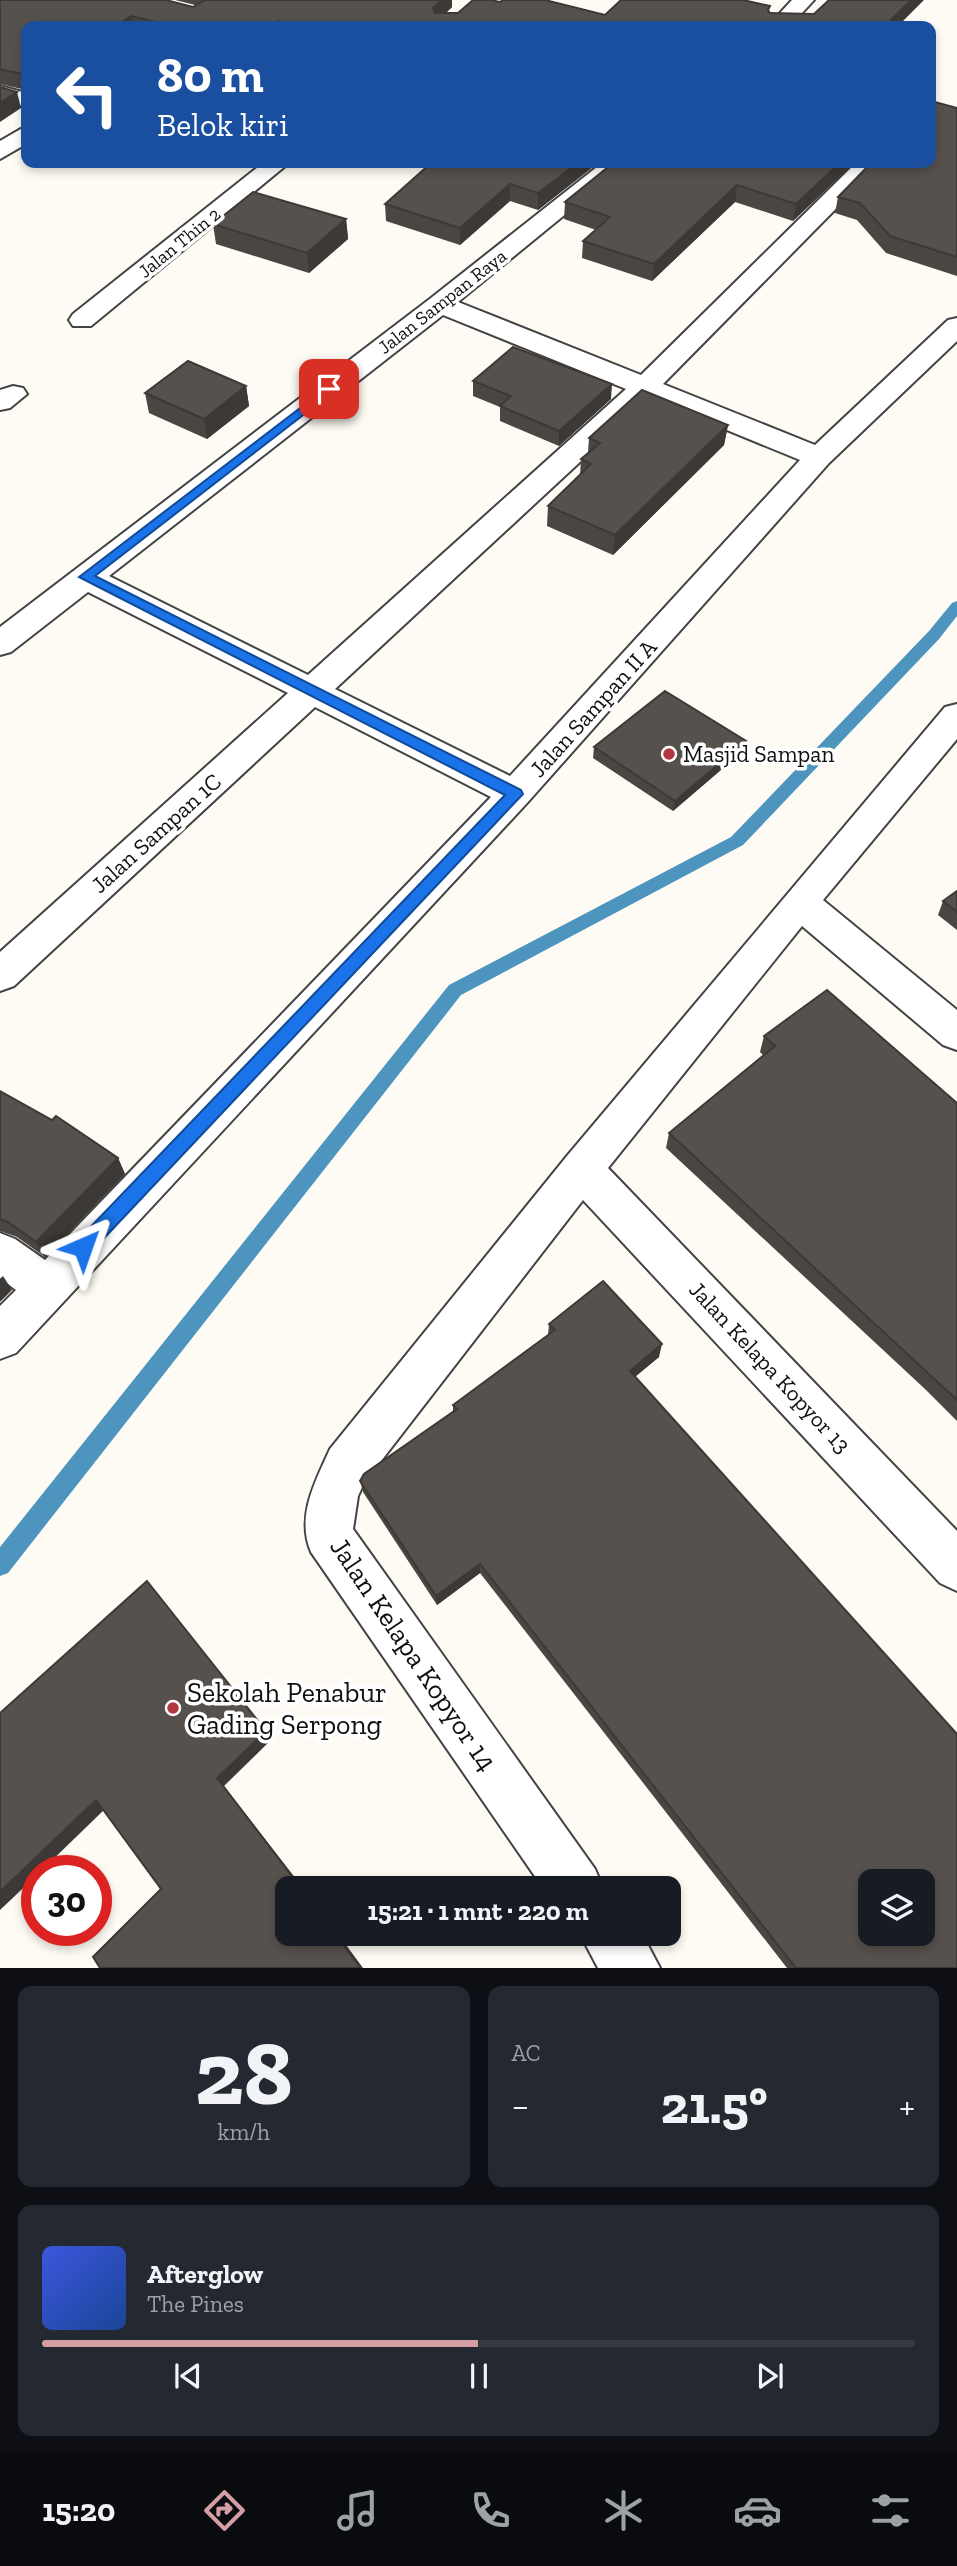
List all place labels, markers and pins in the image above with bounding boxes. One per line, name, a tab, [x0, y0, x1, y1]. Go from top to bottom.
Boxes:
pin	[299, 359, 359, 419]
place label: Masjid Sampan	[683, 740, 834, 768]
marker: Masjid Sampan	[661, 746, 677, 762]
place label: Sekolah Penabur Gading Serpong	[187, 1676, 387, 1741]
marker: Sekolah Penabur Gading Serpong	[165, 1700, 181, 1716]

